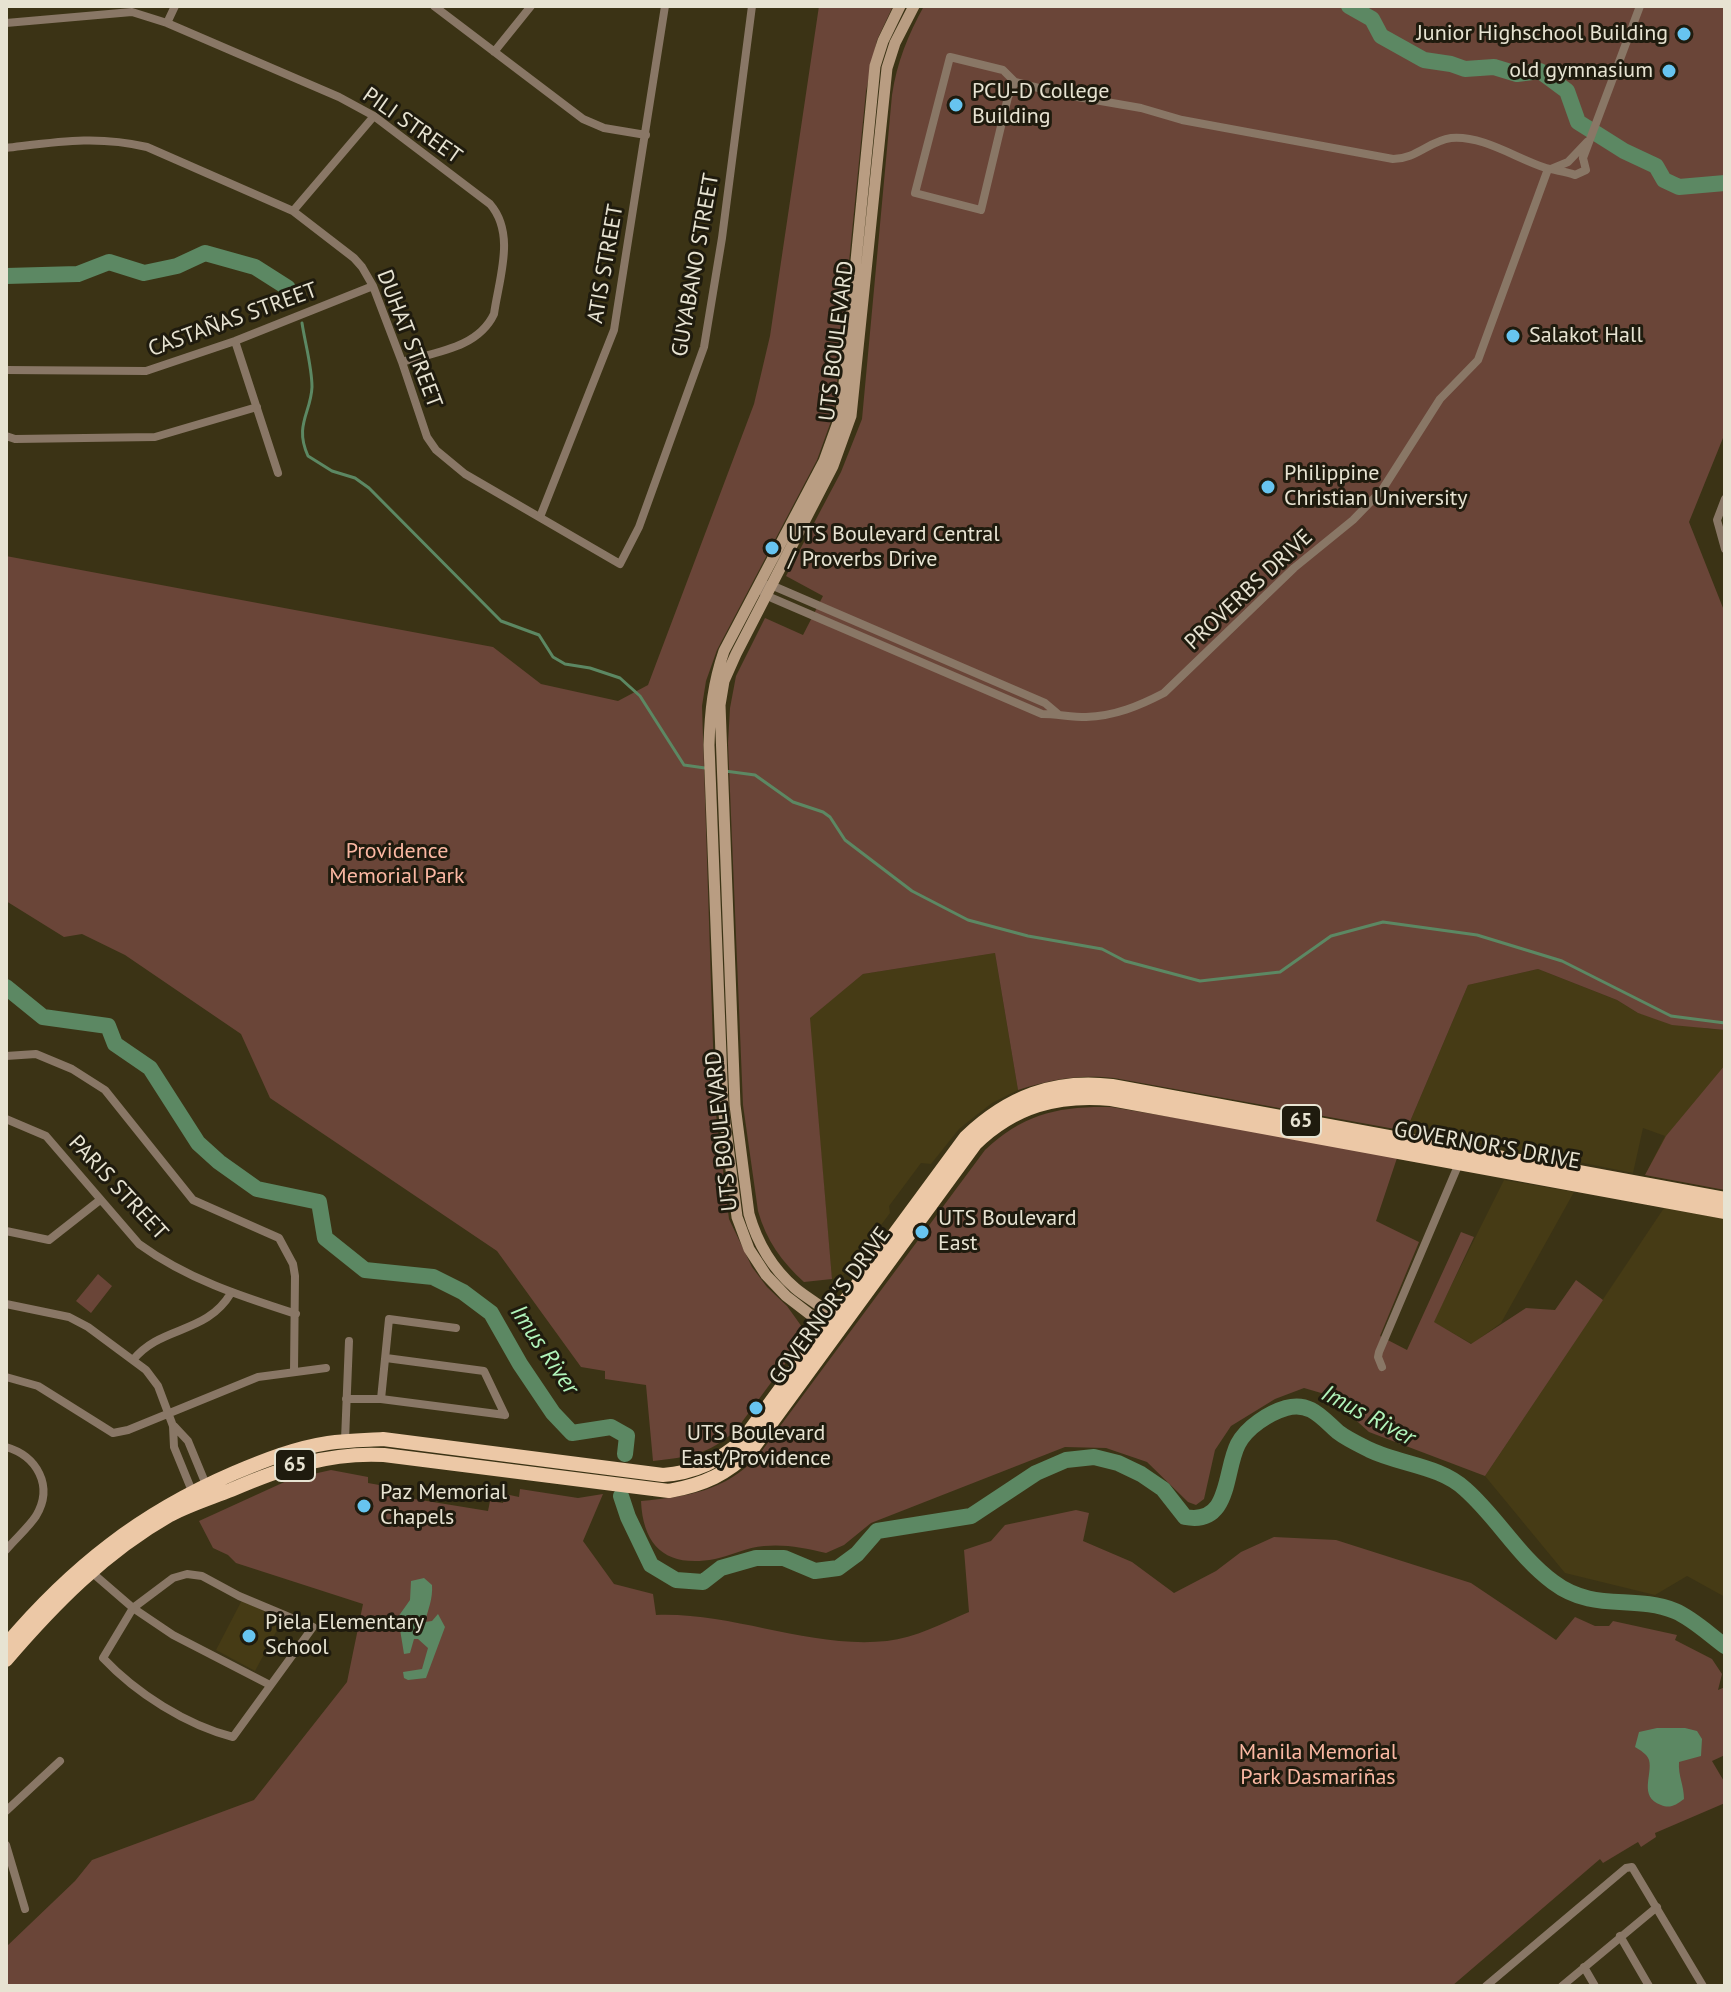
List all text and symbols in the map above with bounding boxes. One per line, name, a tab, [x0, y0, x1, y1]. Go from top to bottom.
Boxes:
place label: Junior Highschool Building	[1416, 21, 1668, 47]
marker: Junior Highschool Building	[1675, 25, 1693, 43]
place label: old gymnasium	[1509, 58, 1653, 84]
marker: old gymnasium	[1660, 62, 1678, 80]
place label: PCU-D College Building	[972, 79, 1109, 130]
street label: PILI STREET	[357, 82, 467, 170]
marker: PCU-D College Building	[947, 96, 965, 114]
street label: GUYABANO STREET	[667, 171, 725, 359]
street label: ATIS STREET	[583, 202, 629, 326]
street label: UTS BOULEVARD	[814, 259, 860, 423]
street label: DUHAT STREET	[371, 266, 447, 412]
street label: CASTAÑAS STREET	[145, 277, 321, 363]
place label: Salakot Hall	[1529, 323, 1643, 349]
marker: Salakot Hall	[1504, 327, 1522, 345]
place label: Philippine Christian University	[1284, 461, 1468, 512]
marker: Philippine Christian University	[1259, 478, 1277, 496]
place label: UTS Boulevard Central / Proverbs Drive	[788, 522, 1000, 574]
street label: PROVERBS DRIVE	[1180, 524, 1318, 656]
marker: UTS Boulevard Central / Proverbs Drive	[763, 539, 781, 557]
park label: Providence Memorial Park	[329, 839, 465, 890]
street label: UTS BOULEVARD	[700, 1049, 744, 1213]
road number: 65	[1281, 1105, 1321, 1137]
street label: GOVERNOR'S DRIVE	[1392, 1117, 1582, 1175]
street label: PARIS STREET	[63, 1130, 173, 1246]
place label: UTS Boulevard East	[938, 1206, 1077, 1258]
street label: GOVERNOR'S DRIVE	[764, 1222, 896, 1390]
marker: UTS Boulevard East	[913, 1223, 931, 1241]
water label: Imus River	[504, 1300, 584, 1400]
water label: Imus River	[1316, 1379, 1420, 1453]
marker: UTS Boulevard East/Providence	[747, 1399, 765, 1417]
place label: UTS Boulevard East/Providence	[681, 1421, 831, 1472]
road number: 65	[275, 1449, 315, 1481]
place label: Paz Memorial Chapels	[380, 1480, 507, 1532]
marker: Paz Memorial Chapels	[355, 1497, 373, 1515]
place label: Piela Elementary School	[265, 1610, 424, 1662]
marker: Piela Elementary School	[240, 1627, 258, 1645]
park label: Manila Memorial Park Dasmariñas	[1239, 1740, 1397, 1792]

